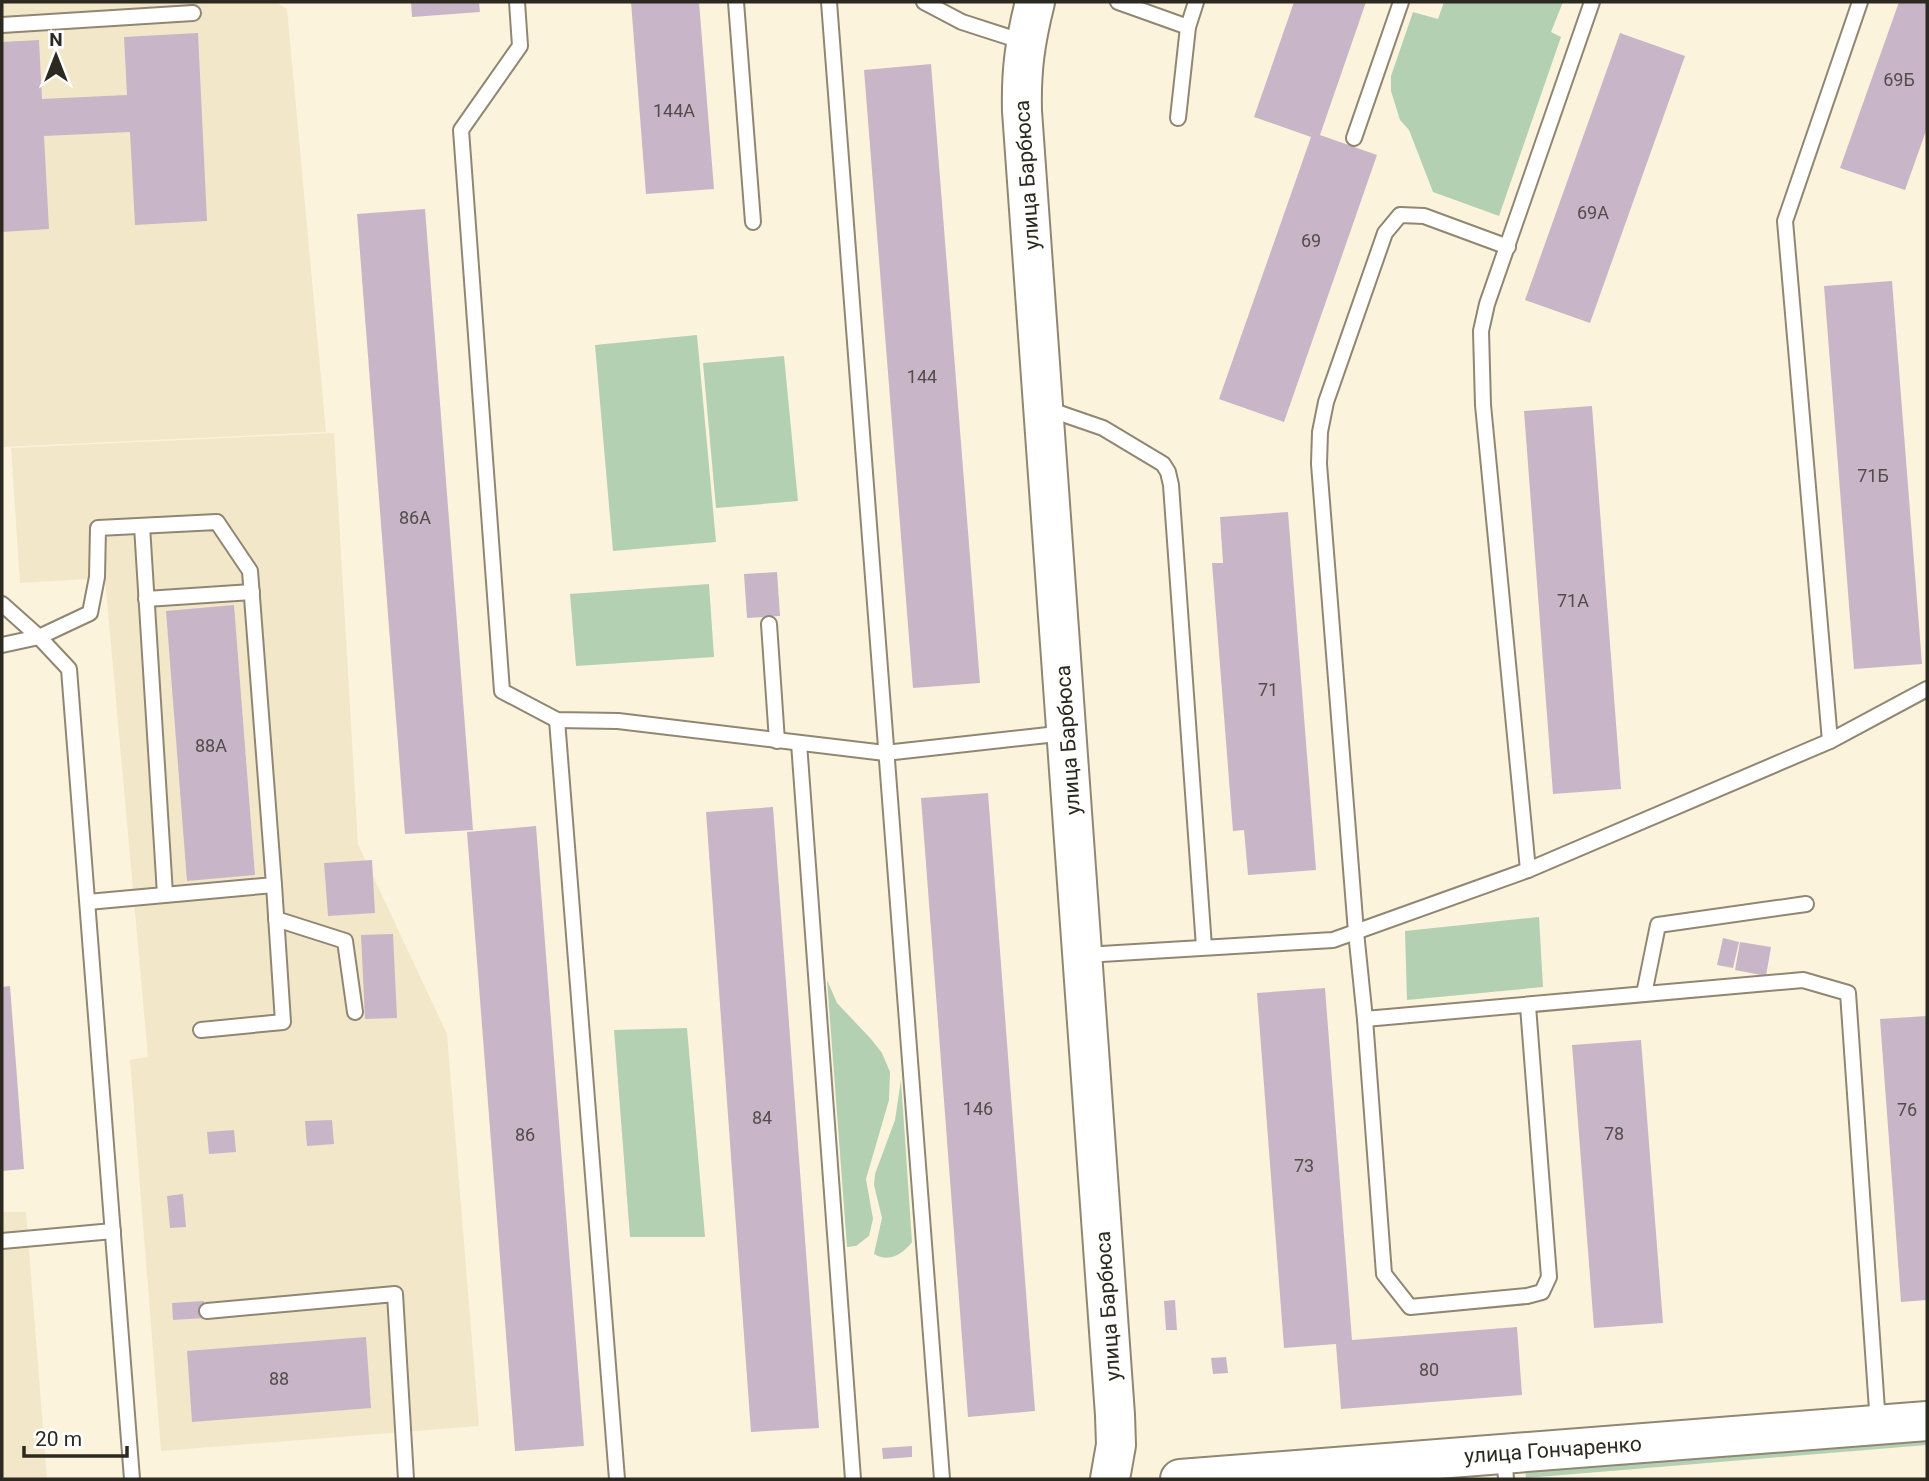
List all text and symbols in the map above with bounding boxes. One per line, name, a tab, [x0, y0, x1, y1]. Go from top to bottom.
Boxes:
north arrow	[21, 21, 91, 91]
text: N	[49, 28, 63, 51]
house number: 69Б	[1883, 69, 1915, 90]
street label: улица Барбюса	[1010, 99, 1044, 251]
house number: 144А	[653, 100, 695, 121]
house number: 69А	[1577, 202, 1609, 223]
house number: 69	[1301, 230, 1321, 251]
house number: 144	[907, 366, 937, 387]
house number: 71Б	[1857, 465, 1889, 486]
house number: 86А	[399, 507, 431, 528]
house number: 71А	[1557, 590, 1589, 611]
street label: улица Барбюса	[1051, 664, 1085, 816]
house number: 71	[1258, 679, 1278, 700]
house number: 88А	[195, 735, 227, 756]
house number: 146	[963, 1098, 993, 1119]
house number: 76	[1897, 1099, 1917, 1120]
house number: 84	[752, 1107, 772, 1128]
house number: 78	[1604, 1123, 1624, 1144]
house number: 86	[515, 1124, 535, 1145]
house number: 73	[1294, 1155, 1314, 1176]
street label: улица Барбюса	[1091, 1230, 1125, 1382]
house number: 80	[1419, 1359, 1439, 1380]
house number: 88	[269, 1368, 289, 1389]
scale bar	[24, 1414, 128, 1458]
text: 20 m	[35, 1427, 82, 1451]
street label: улица Гончаренко	[1464, 1432, 1642, 1468]

